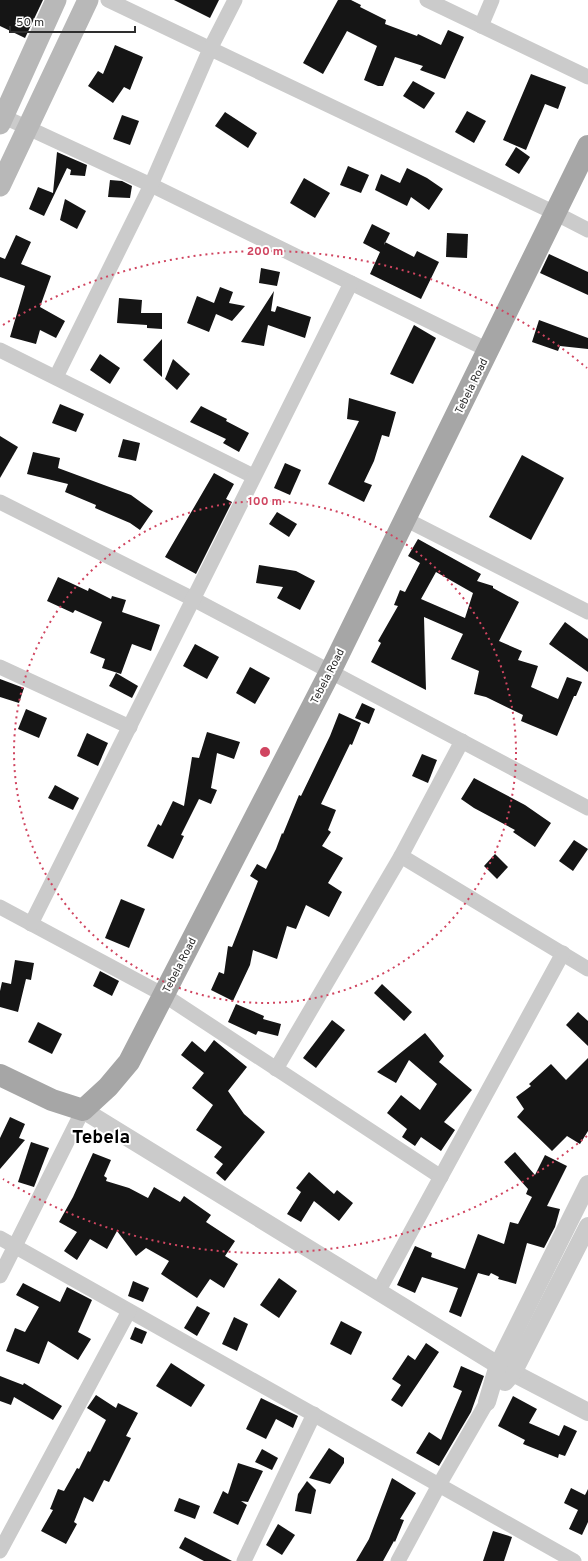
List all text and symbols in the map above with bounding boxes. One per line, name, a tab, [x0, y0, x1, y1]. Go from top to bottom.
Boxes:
scale bar	[10, 8, 135, 34]
text: 50 m	[16, 15, 44, 31]
text: 200 m	[247, 244, 283, 260]
street label: Tebela Road	[452, 356, 491, 417]
text: 100 m	[248, 494, 282, 510]
street label: Tebela Road	[308, 646, 348, 707]
centre of rings	[258, 745, 272, 759]
street label: Tebela Road	[160, 935, 200, 996]
district label: Tebela	[72, 1126, 130, 1150]

